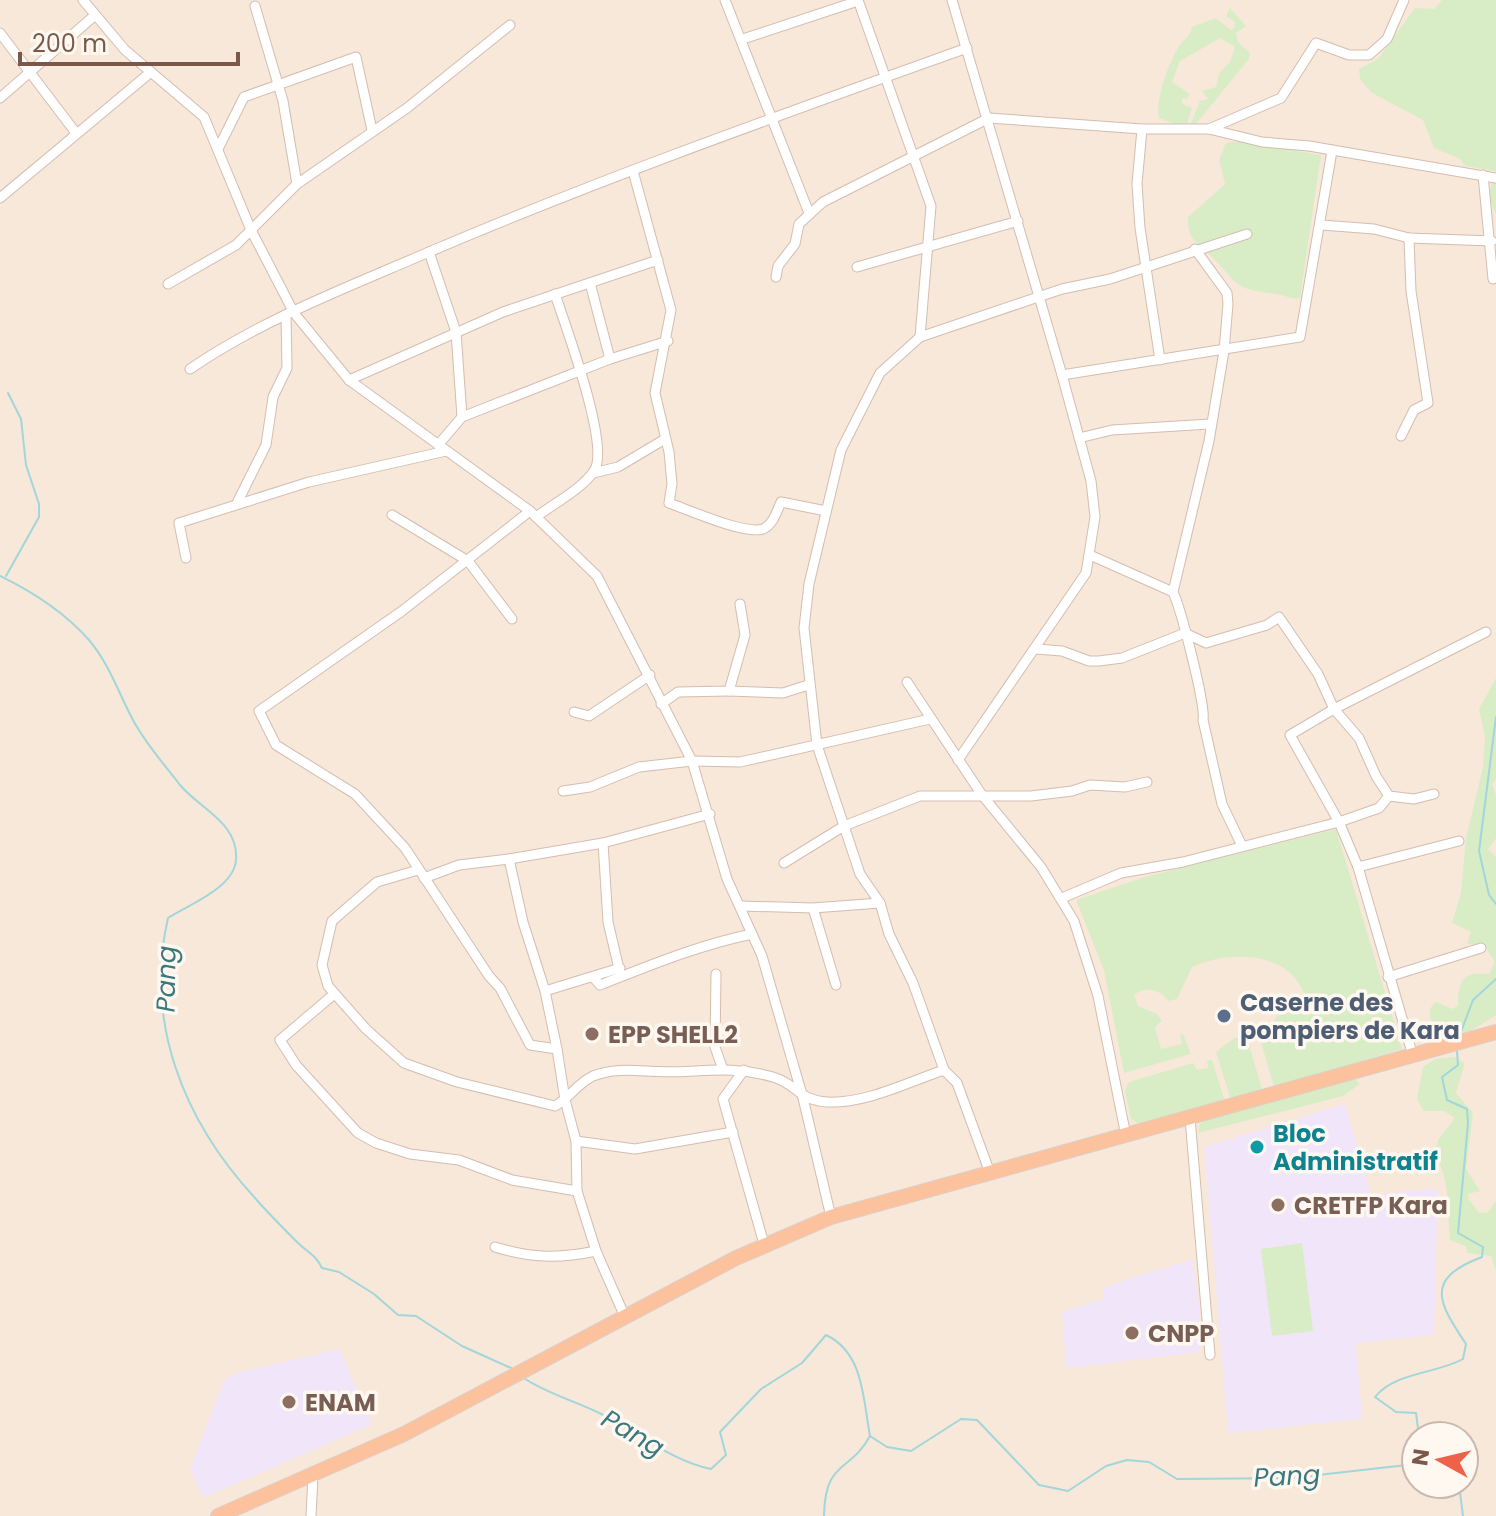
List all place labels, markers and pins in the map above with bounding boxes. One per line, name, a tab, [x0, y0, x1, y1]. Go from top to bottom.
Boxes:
place label: Caserne des pompiers de Kara	[1240, 986, 1460, 1047]
marker: Caserne des pompiers de Kara	[1215, 1007, 1233, 1025]
place label: EPP SHELL2	[608, 1018, 738, 1051]
marker: EPP SHELL2	[583, 1025, 601, 1043]
place label: Bloc Administratif	[1273, 1117, 1438, 1178]
marker: Bloc Administratif	[1248, 1138, 1266, 1156]
place label: CRETFP Kara	[1294, 1189, 1448, 1222]
marker: CRETFP Kara	[1269, 1196, 1287, 1214]
place label: CNPP	[1148, 1317, 1214, 1350]
marker: CNPP	[1123, 1324, 1141, 1342]
place label: ENAM	[305, 1386, 376, 1419]
marker: ENAM	[280, 1393, 298, 1411]

